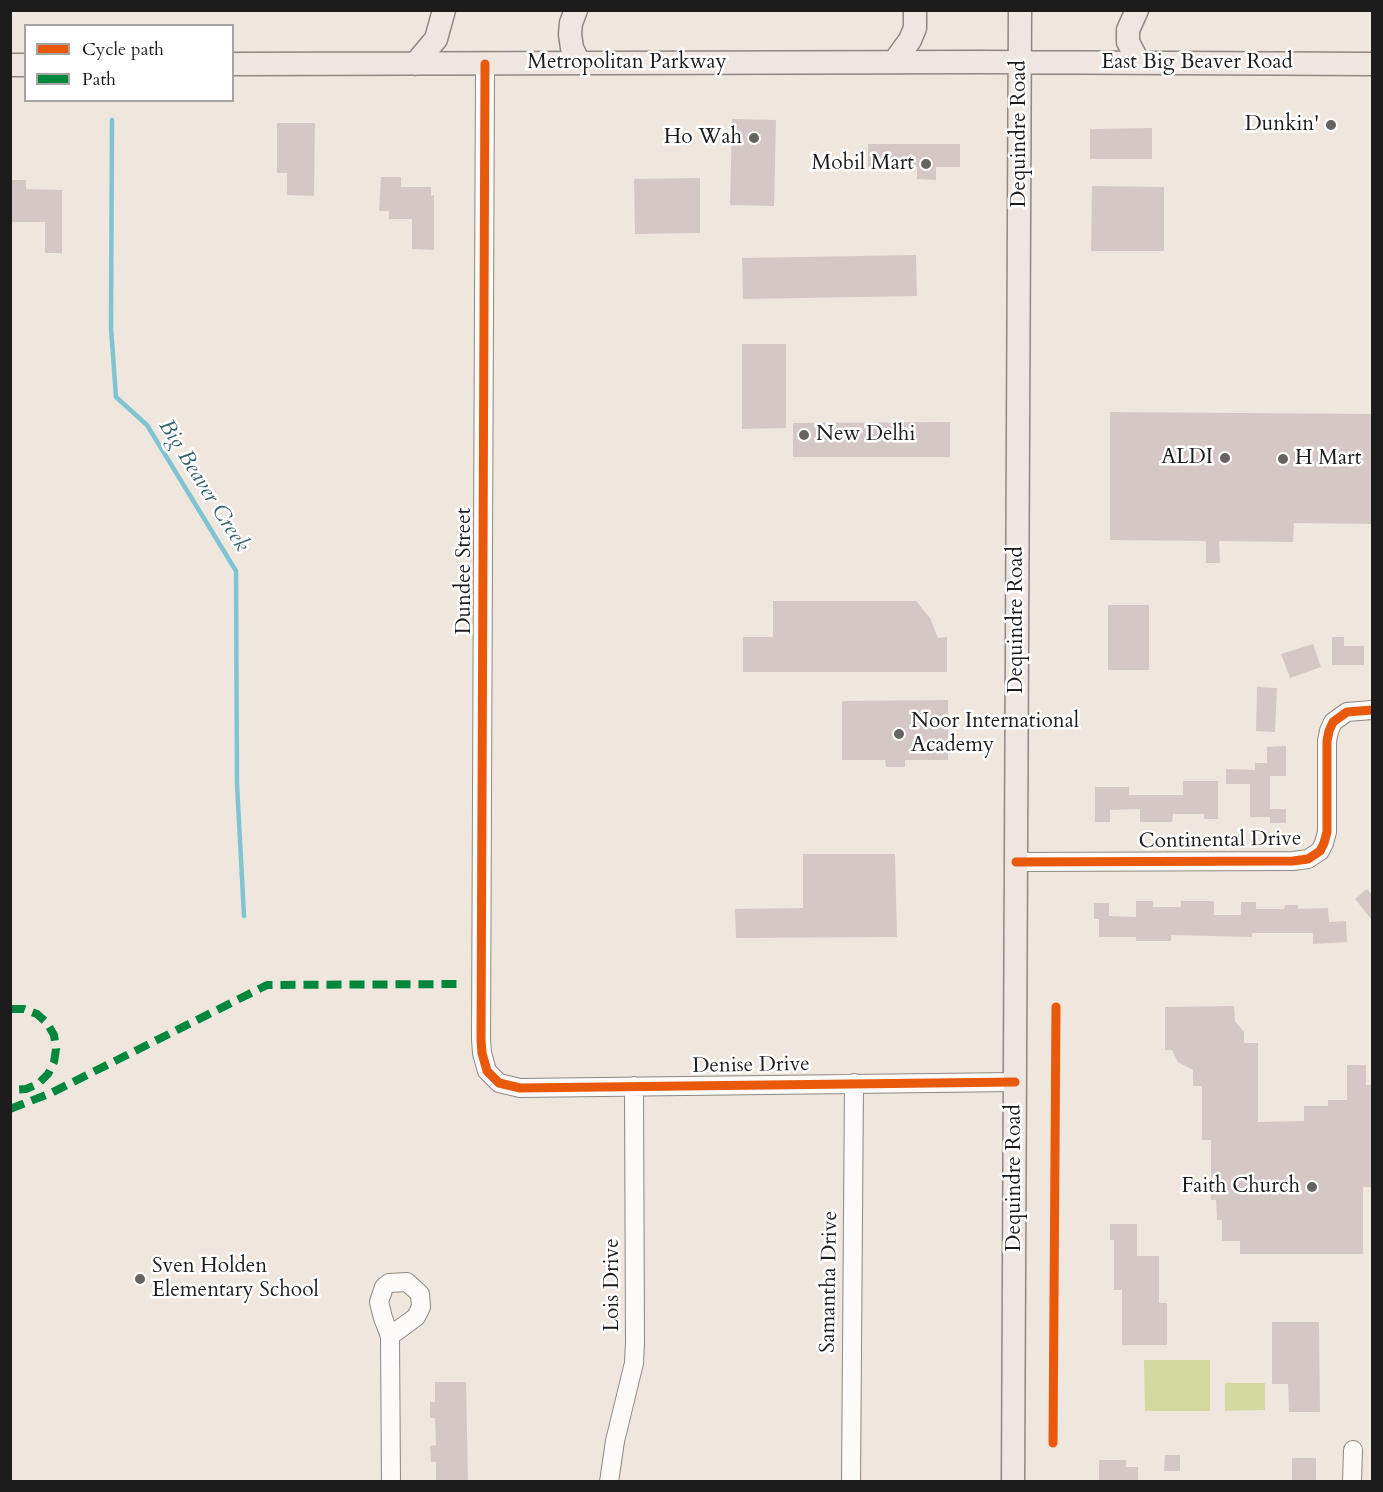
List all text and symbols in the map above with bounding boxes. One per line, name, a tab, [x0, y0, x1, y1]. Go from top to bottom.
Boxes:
legend	[24, 24, 234, 102]
text: Cycle path	[82, 37, 164, 62]
street label: Metropolitan Parkway	[527, 50, 727, 76]
street label: East Big Beaver Road	[1101, 50, 1293, 76]
street label: Dequindre Road	[1007, 60, 1033, 208]
text: Path	[82, 67, 116, 92]
place label: Dunkin'	[1245, 112, 1319, 138]
marker: Dunkin'	[1324, 118, 1338, 132]
place label: Ho Wah	[664, 125, 742, 151]
marker: Ho Wah	[747, 131, 761, 145]
place label: Mobil Mart	[812, 151, 914, 177]
marker: Mobil Mart	[919, 157, 933, 171]
water label: Big Beaver Creek	[152, 415, 254, 557]
place label: New Delhi	[816, 422, 915, 448]
marker: New Delhi	[797, 428, 811, 442]
place label: ALDI	[1161, 445, 1213, 471]
place label: H Mart	[1295, 446, 1361, 472]
marker: ALDI	[1218, 451, 1232, 465]
marker: H Mart	[1276, 452, 1290, 466]
street label: Dundee Street	[452, 508, 478, 634]
street label: Dequindre Road	[1004, 546, 1030, 694]
place label: Noor International Academy	[911, 709, 1079, 759]
marker: Noor International Academy	[892, 727, 906, 741]
street label: Continental Drive	[1138, 827, 1302, 855]
street label: Denise Drive	[692, 1052, 810, 1080]
street label: Dequindre Road	[1002, 1104, 1028, 1252]
place label: Faith Church	[1181, 1174, 1300, 1200]
marker: Faith Church	[1305, 1180, 1319, 1194]
street label: Samantha Drive	[816, 1211, 844, 1353]
street label: Lois Drive	[600, 1238, 626, 1332]
place label: Sven Holden Elementary School	[152, 1254, 319, 1304]
marker: Sven Holden Elementary School	[133, 1272, 147, 1286]

